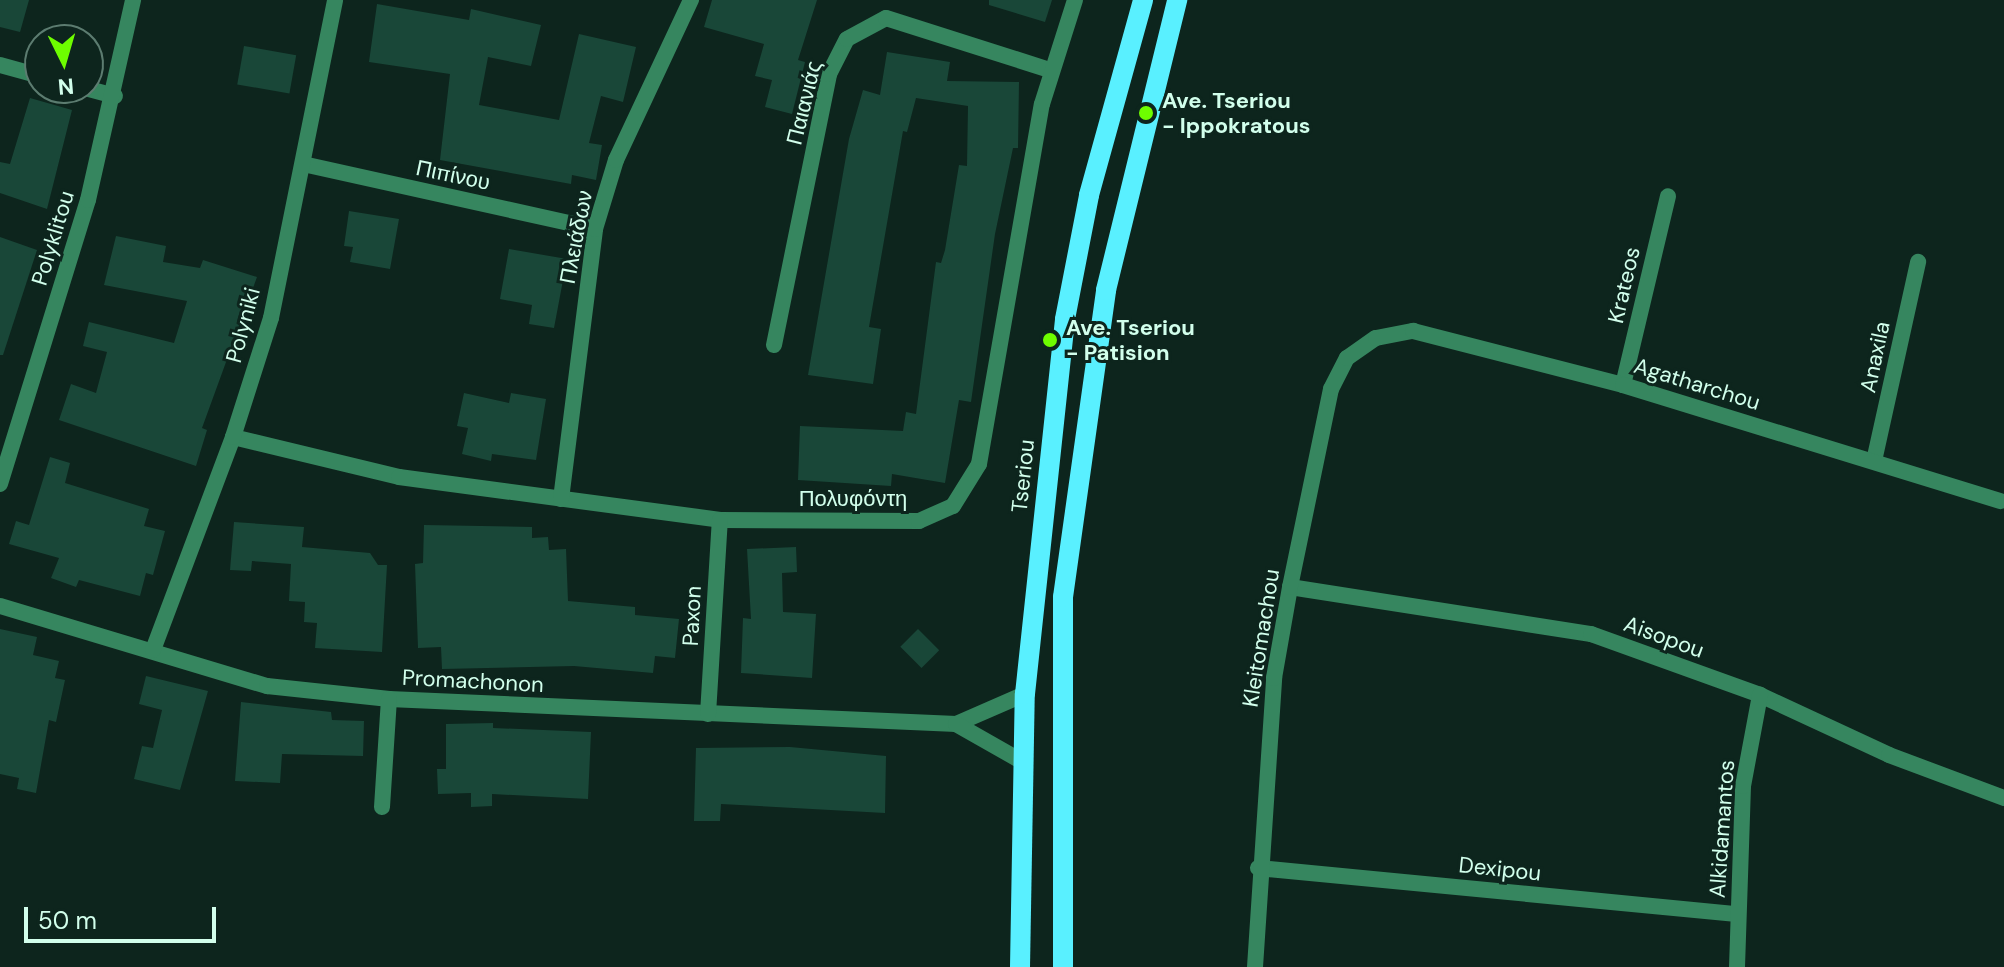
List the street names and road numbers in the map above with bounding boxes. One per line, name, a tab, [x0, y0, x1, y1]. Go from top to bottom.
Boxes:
street label: Παιανιάς	[781, 58, 827, 148]
street label: Πιπίνου	[414, 154, 492, 196]
street label: Polyklitou	[26, 187, 80, 289]
street label: Πλειάδων	[554, 188, 598, 286]
street label: Krateos	[1602, 244, 1646, 326]
street label: Polyniki	[220, 285, 266, 365]
street label: Anaxila	[1855, 319, 1895, 395]
street label: Agatharchou	[1631, 352, 1763, 416]
street label: Tseriou	[1006, 438, 1040, 514]
street label: Πολυφόντη	[799, 486, 907, 512]
street label: Kleitomachou	[1237, 567, 1285, 709]
street label: Paxon	[677, 585, 707, 647]
street label: Aisopou	[1620, 610, 1708, 664]
street label: Promachonon	[402, 664, 544, 698]
street label: Alkidamantos	[1704, 759, 1740, 899]
street label: Dexipou	[1457, 852, 1543, 886]

